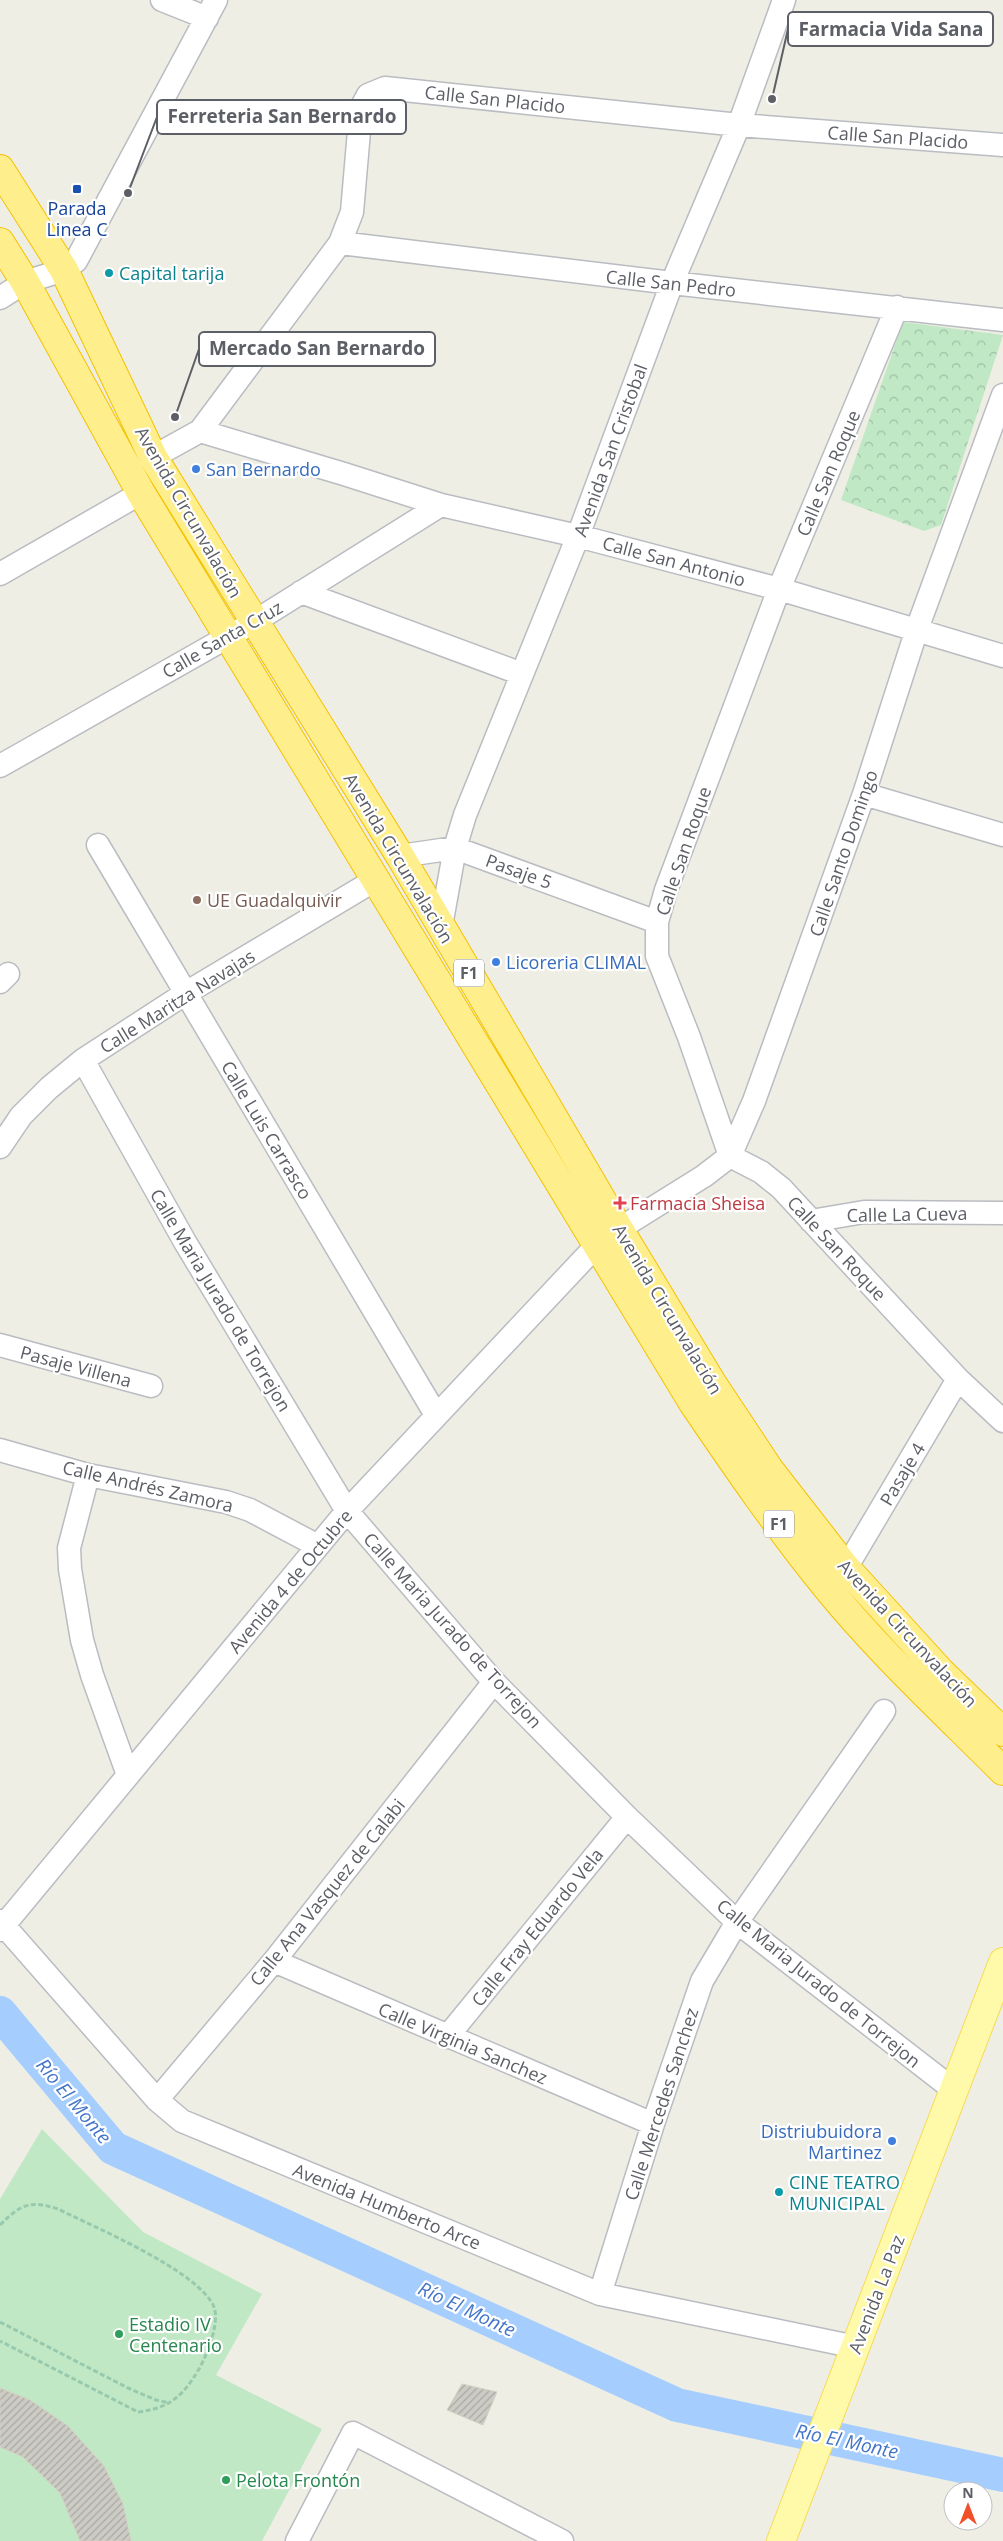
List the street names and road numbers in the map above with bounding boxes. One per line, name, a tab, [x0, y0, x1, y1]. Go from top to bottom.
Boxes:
street label: Calle San Placido	[424, 80, 566, 118]
street label: Calle San Placido	[827, 120, 969, 154]
street label: Calle San Pedro	[605, 264, 737, 302]
street label: Avenida San Cristobal	[568, 360, 652, 540]
street label: Calle San Roque	[791, 406, 865, 540]
street label: Avenida Circunvalación	[130, 422, 248, 602]
street label: Calle San Antonio	[600, 530, 748, 592]
street label: Calle Santa Cruz	[157, 595, 287, 683]
street label: Calle Santo Domingo	[803, 766, 883, 940]
street label: Avenida Circunvalación	[339, 769, 459, 947]
street label: Calle San Roque	[650, 783, 716, 919]
street label: Pasaje 5	[482, 848, 556, 894]
street label: Calle Maritza Navajas	[95, 944, 259, 1058]
road number: F1	[454, 960, 484, 986]
street label: Calle Luis Carrasco	[216, 1056, 318, 1204]
street label: Calle Maria Jurado de Torrejon	[145, 1184, 297, 1416]
street label: Calle San Roque	[782, 1190, 892, 1306]
street label: Calle La Cueva	[846, 1201, 968, 1227]
street label: Avenida Circunvalación	[608, 1220, 728, 1398]
street label: Pasaje Villena	[18, 1340, 134, 1392]
street label: Pasaje 4	[874, 1438, 930, 1510]
street label: Calle Andrés Zamora	[60, 1455, 236, 1517]
street label: Avenida 4 de Octubre	[223, 1504, 357, 1658]
road number: F1	[764, 1510, 794, 1538]
street label: Calle Maria Jurado de Torrejon	[359, 1527, 547, 1733]
street label: Avenida Circunvalación	[833, 1554, 983, 1712]
street label: Calle Ana Vasquez de Calabi	[244, 1793, 410, 1991]
street label: Calle Fray Eduardo Vela	[466, 1843, 608, 2011]
street label: Calle Maria Jurado de Torrejon	[712, 1893, 926, 2073]
street label: Calle Virginia Sanchez	[375, 1996, 551, 2090]
street label: Calle Mercedes Sanchez	[619, 2005, 703, 2203]
street label: Avenida Humberto Arce	[290, 2157, 484, 2255]
street label: Avenida La Paz	[842, 2231, 910, 2357]

